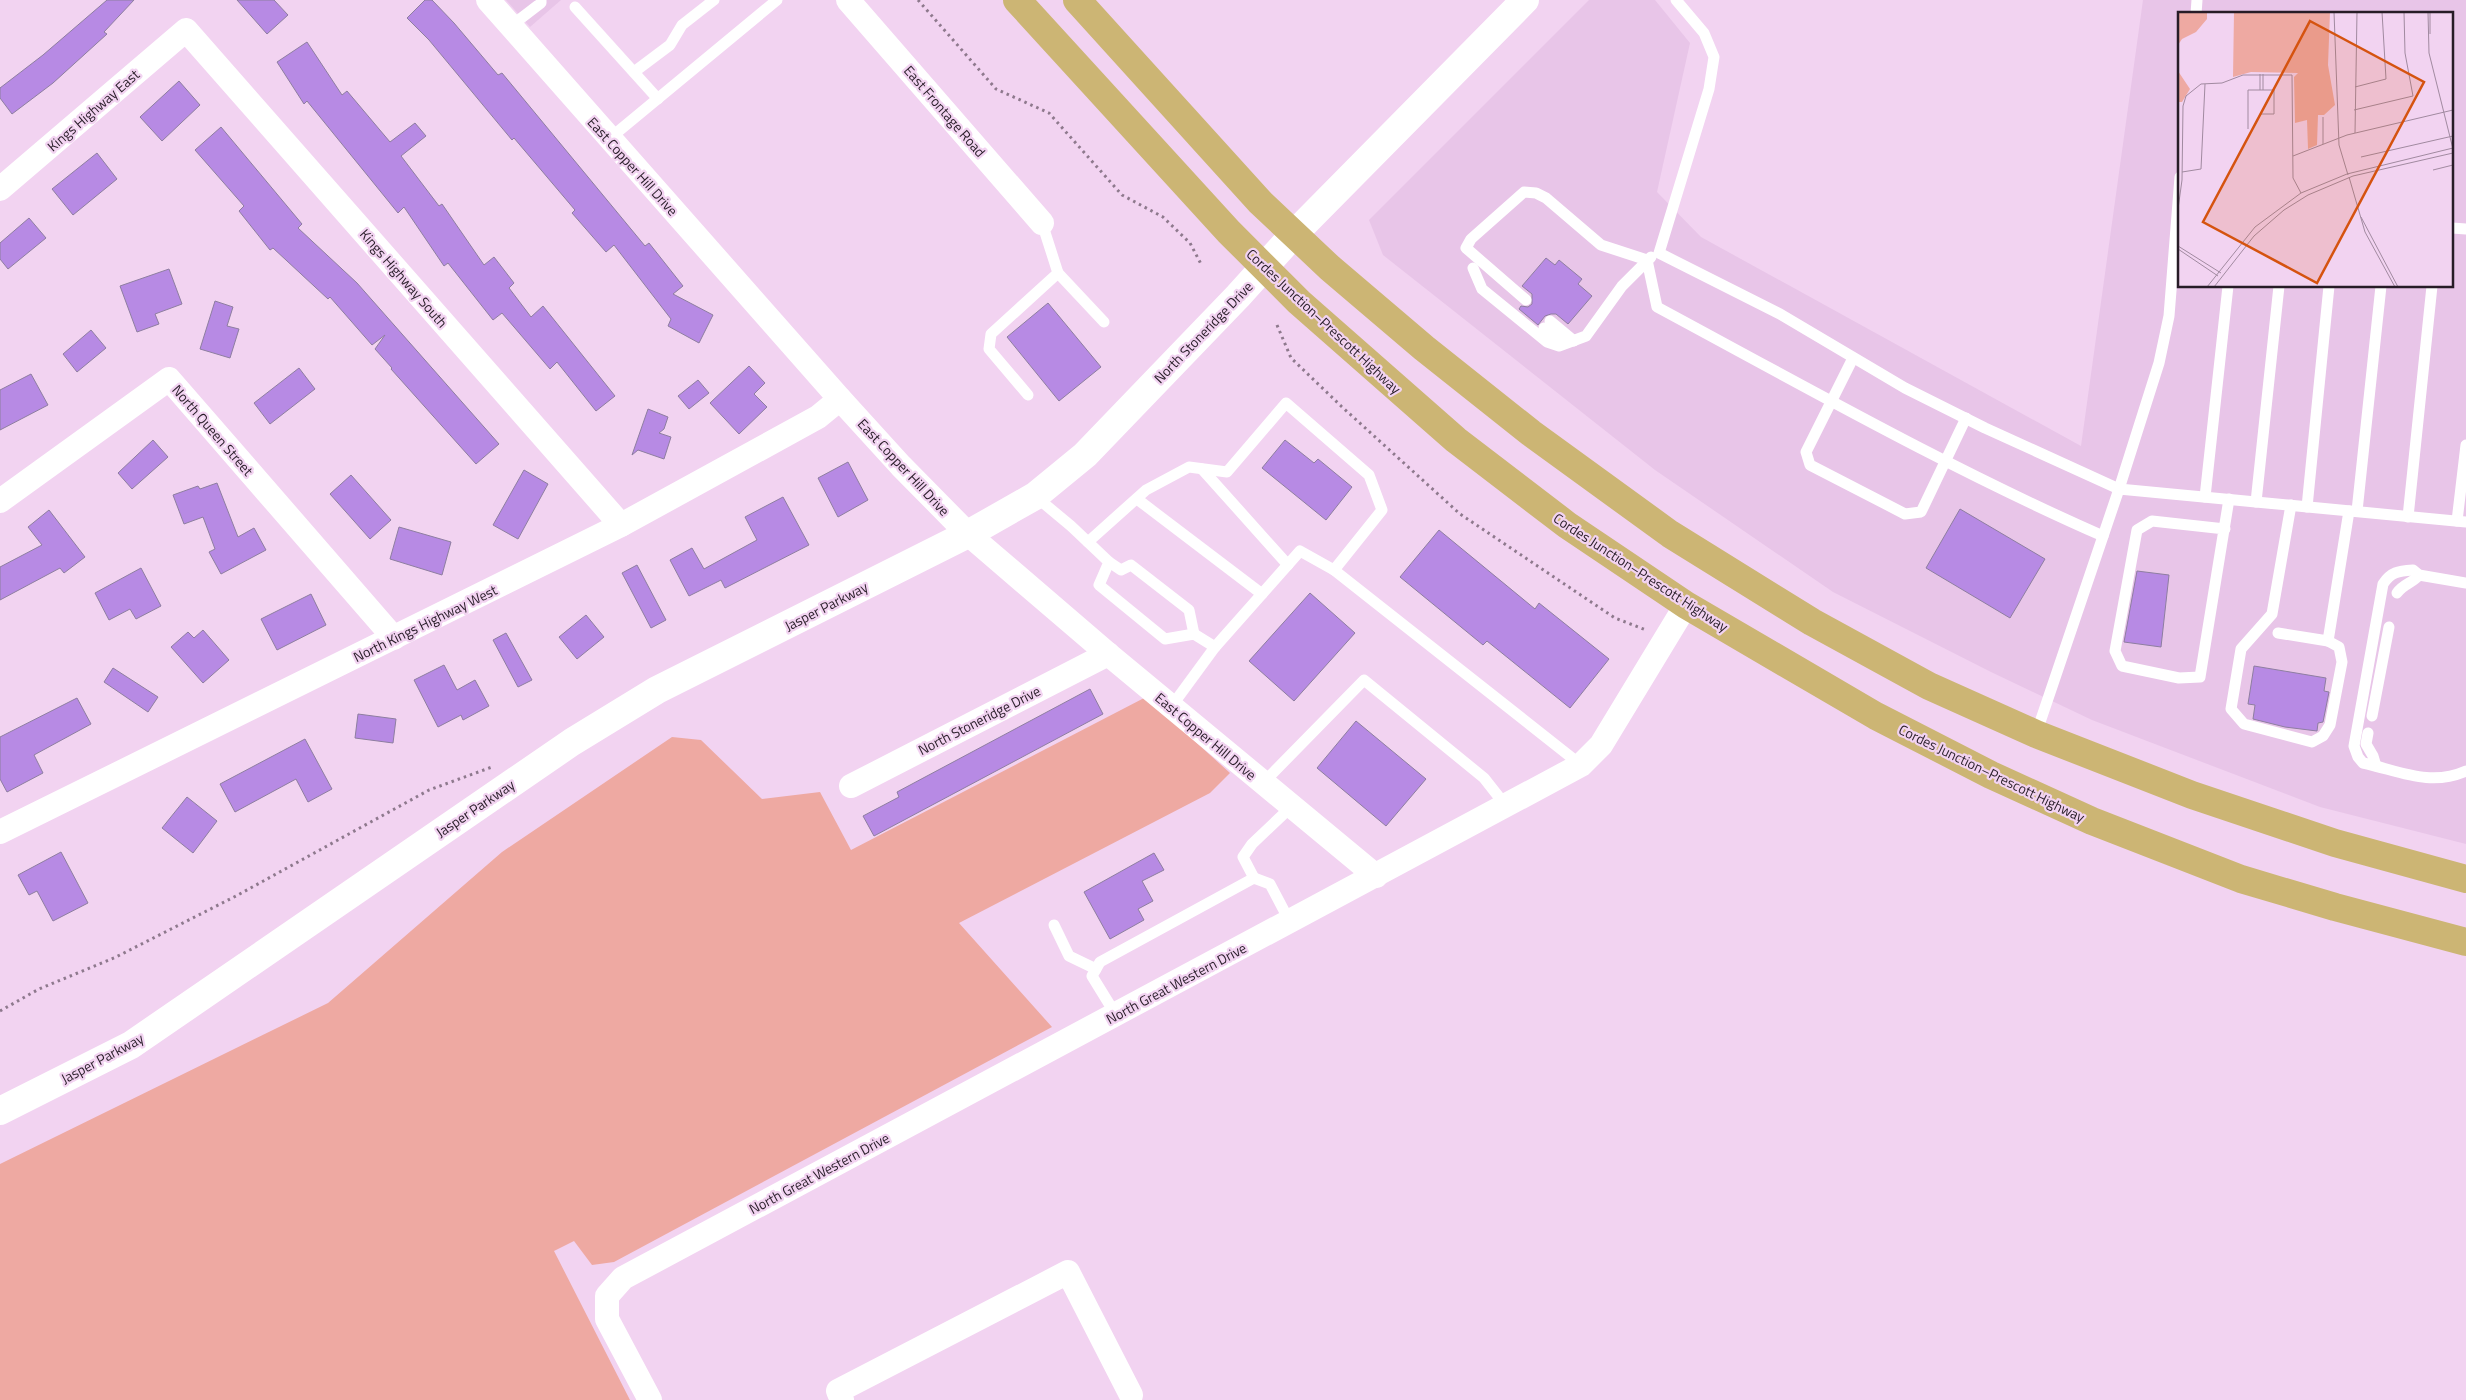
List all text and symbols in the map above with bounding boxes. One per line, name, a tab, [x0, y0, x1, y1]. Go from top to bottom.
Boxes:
inset map	[2178, 12, 2454, 288]
street label: East Frontage Road	[899, 61, 991, 161]
street label: Kings Highway East	[42, 64, 144, 156]
street label: East Copper Hill Drive	[583, 112, 683, 220]
street label: Kings Highway South	[355, 224, 453, 332]
street label: Cordes Junction–Prescott Highway	[1242, 244, 1406, 399]
street label: North Stoneridge Drive	[1149, 276, 1257, 388]
street label: North Queen Street	[167, 380, 259, 480]
street label: East Copper Hill Drive	[853, 414, 955, 520]
street label: Cordes Junction–Prescott Highway	[1549, 507, 1733, 637]
street label: Jasper Parkway	[781, 576, 872, 636]
street label: North Kings Highway West	[350, 579, 501, 667]
street label: North Stoneridge Drive	[914, 680, 1044, 760]
street label: East Copper Hill Drive	[1151, 687, 1261, 785]
street label: Cordes Junction–Prescott Highway	[1895, 719, 2089, 827]
street label: Jasper Parkway	[431, 774, 519, 842]
street label: North Great Western Drive	[1102, 937, 1250, 1029]
street label: Jasper Parkway	[57, 1027, 147, 1089]
street label: North Great Western Drive	[745, 1127, 893, 1219]

